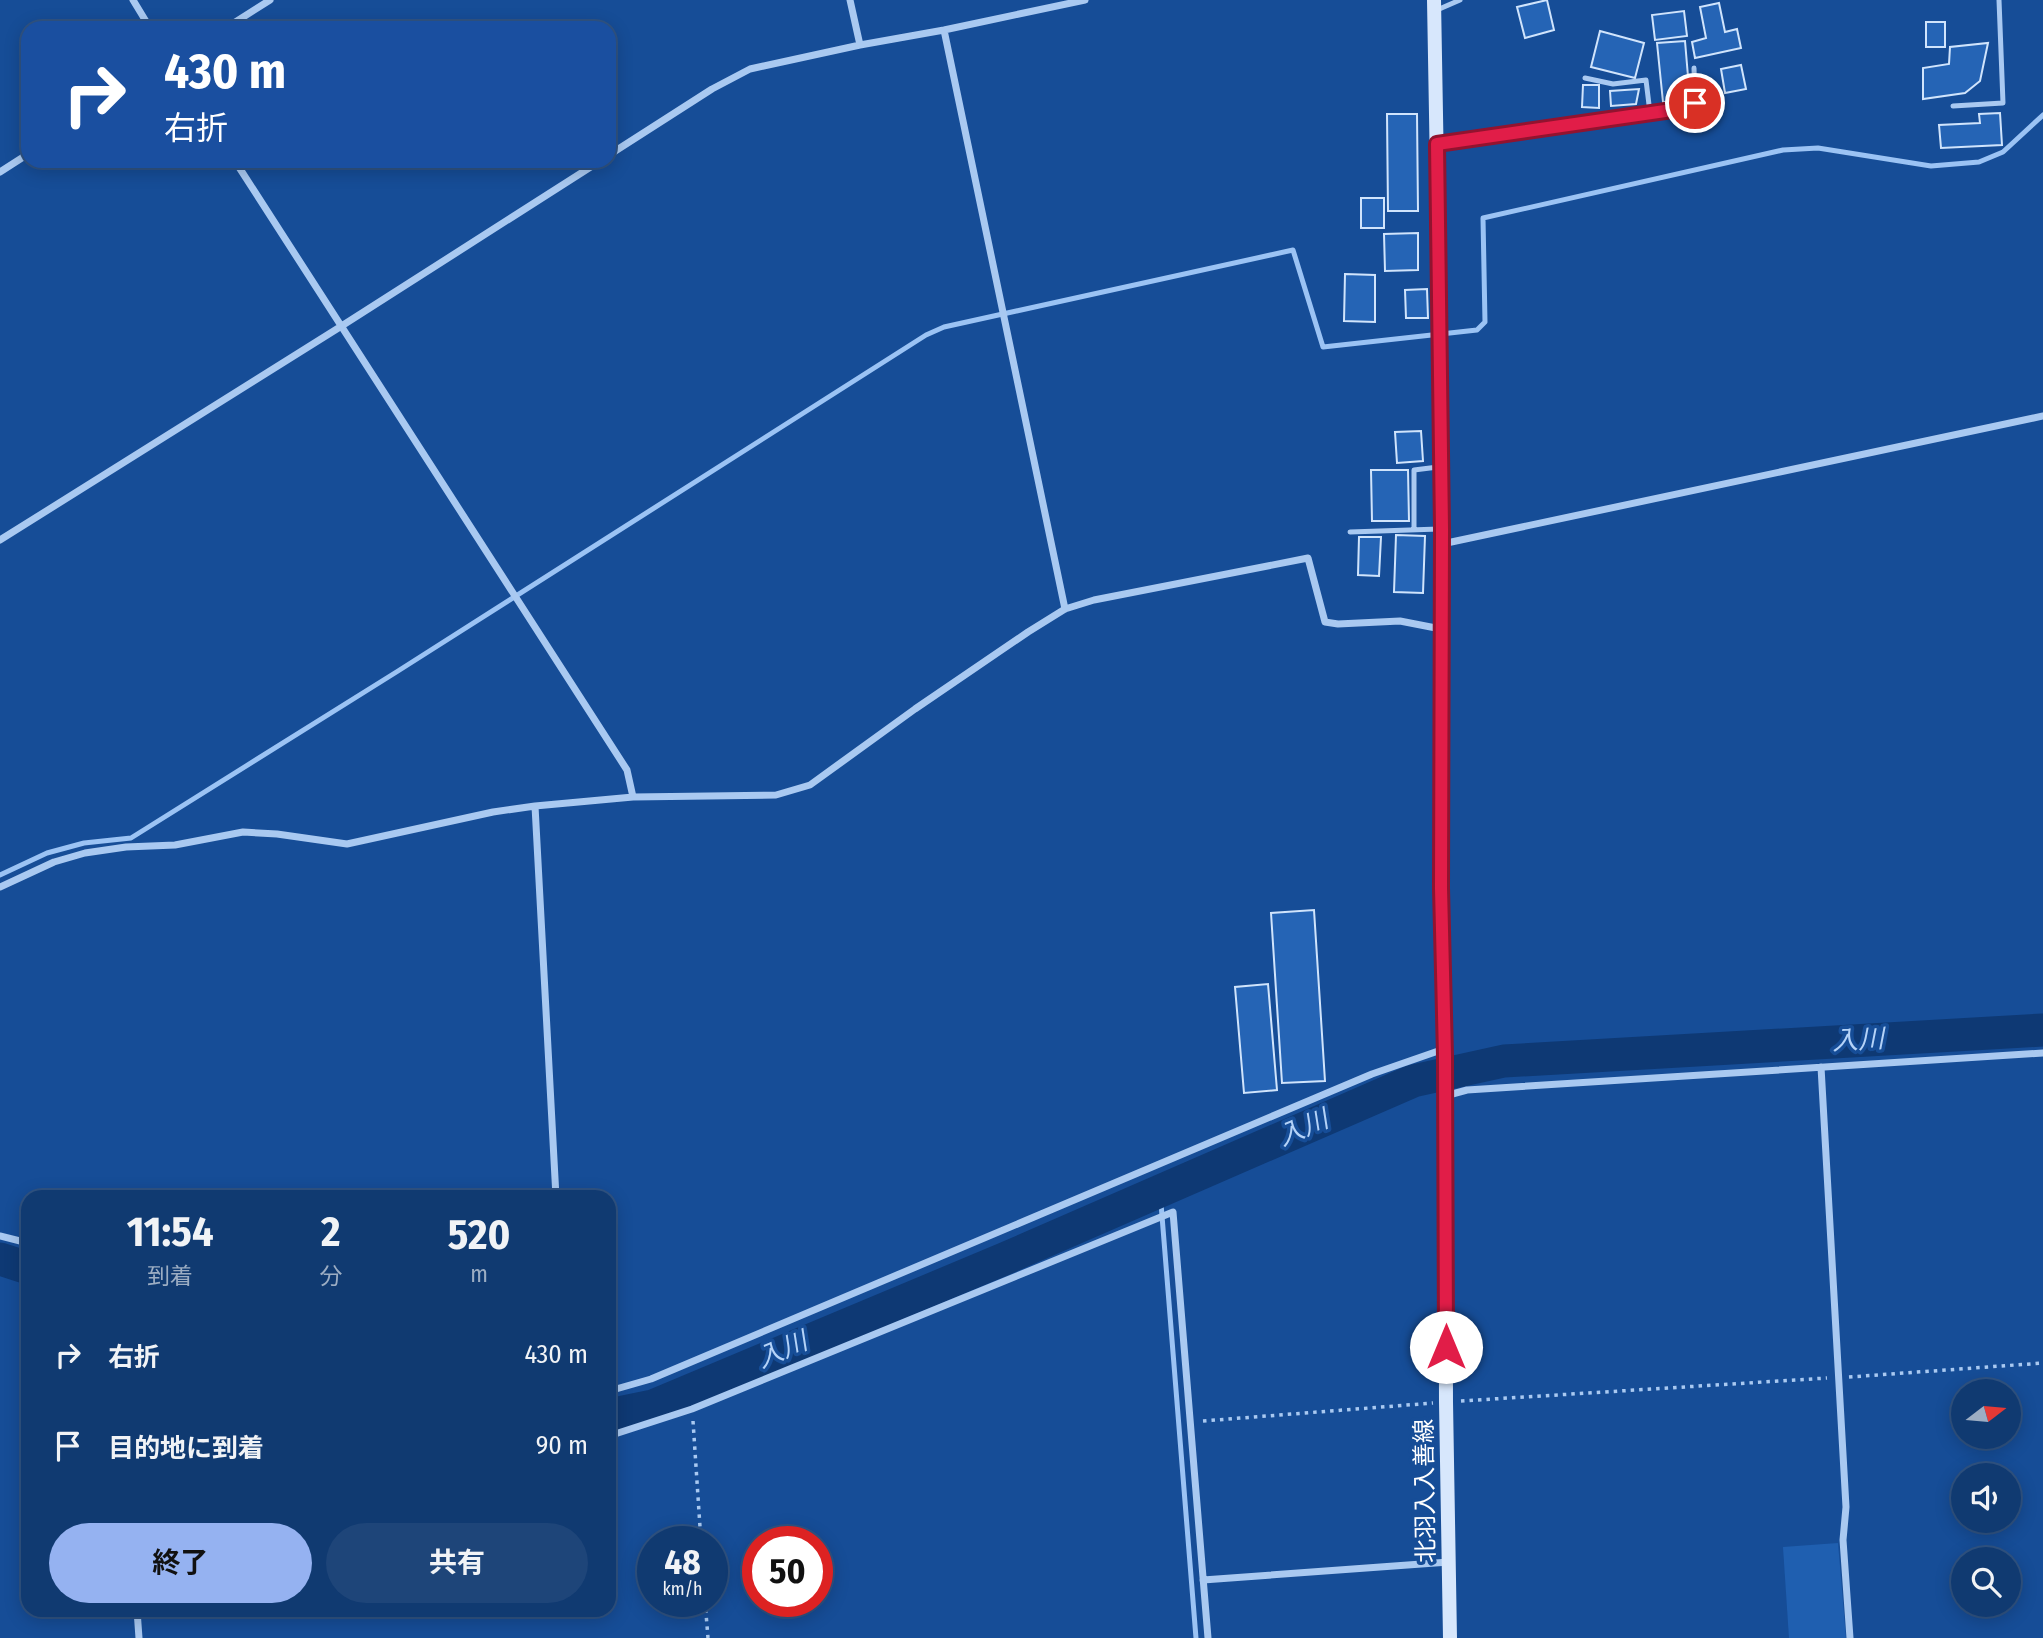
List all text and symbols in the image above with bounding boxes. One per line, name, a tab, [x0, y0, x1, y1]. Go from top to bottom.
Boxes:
text: 430 m	[164, 42, 286, 101]
icon: right	[49, 49, 140, 140]
pin	[1665, 73, 1725, 133]
icon: arrive	[1676, 84, 1714, 122]
text: 右折	[164, 109, 228, 147]
water label: 入川	[1831, 1023, 1888, 1057]
water label: 入川	[1273, 1102, 1336, 1152]
text: 11:54	[127, 1207, 214, 1257]
text: 2	[321, 1207, 340, 1257]
text: 520	[448, 1210, 510, 1260]
text: m	[470, 1260, 488, 1288]
text: 到着	[147, 1262, 193, 1290]
text: 分	[319, 1262, 342, 1290]
position arrow	[1409, 1310, 1483, 1384]
water label: 入川	[752, 1324, 815, 1374]
icon: right	[49, 1336, 87, 1374]
text: 430 m	[524, 1339, 588, 1370]
text: 右折	[108, 1342, 160, 1373]
north arrow	[1951, 1379, 2021, 1449]
map controls	[1951, 1379, 2021, 1617]
street label: 北羽入入善線	[1410, 1419, 1440, 1563]
icon: arrive	[49, 1427, 87, 1465]
text: 90 m	[536, 1430, 588, 1461]
text: 目的地に到着	[108, 1433, 264, 1464]
button: sound	[1951, 1463, 2021, 1533]
button: 終了	[49, 1523, 312, 1603]
button: 共有	[326, 1523, 588, 1603]
speed limit sign: 50	[742, 1526, 833, 1617]
text: 48	[664, 1541, 701, 1583]
button: search	[1951, 1547, 2021, 1617]
text: km/h	[662, 1578, 703, 1600]

